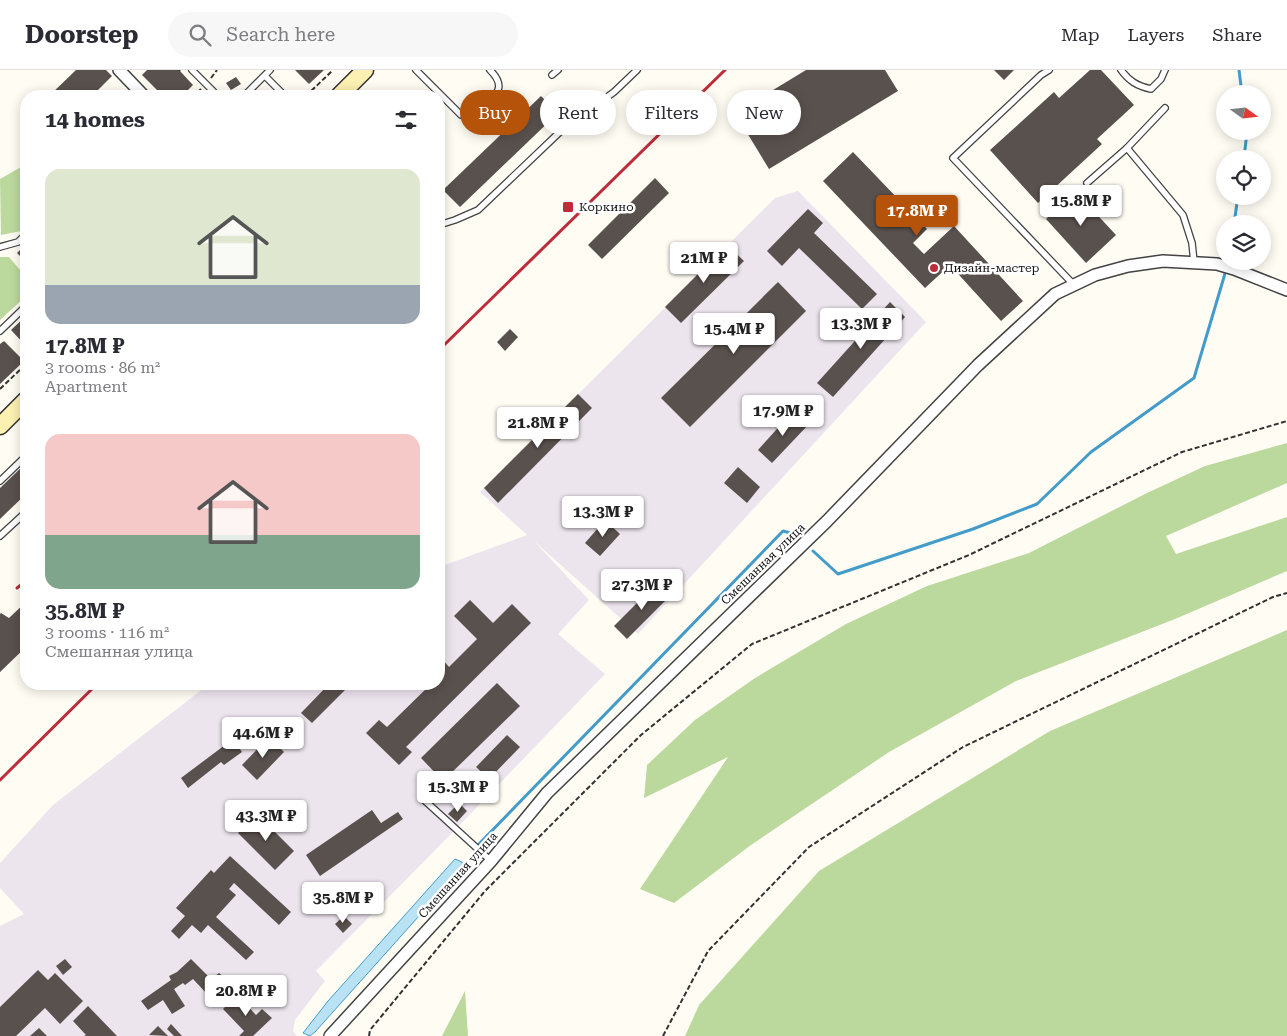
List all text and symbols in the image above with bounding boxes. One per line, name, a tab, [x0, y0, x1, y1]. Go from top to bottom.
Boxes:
search box	[168, 12, 518, 57]
text: Doorstep	[25, 21, 138, 49]
icon: search	[186, 21, 214, 49]
text: Search here	[226, 23, 335, 46]
text: Map	[1061, 24, 1100, 45]
text: Layers	[1128, 24, 1184, 45]
text: Share	[1212, 24, 1262, 45]
north arrow	[1216, 85, 1271, 140]
map controls	[1216, 85, 1271, 270]
chip: Buy	[460, 90, 530, 135]
chip: Rent	[540, 90, 616, 135]
chip: Filters	[626, 90, 717, 135]
chip: New	[727, 90, 801, 135]
icon: filters	[392, 106, 420, 134]
text: 14 homes	[45, 108, 145, 132]
button: locate	[1216, 150, 1271, 205]
pin: 15.8M ₽	[1035, 184, 1127, 227]
text: 15.8M ₽	[1051, 191, 1111, 210]
pin: 17.8M ₽	[871, 194, 963, 237]
marker: Коркино	[561, 200, 575, 214]
place label: Коркино	[579, 200, 634, 214]
text: 17.8M ₽	[887, 201, 947, 220]
icon: home	[188, 202, 278, 292]
button: layers	[1216, 215, 1271, 270]
pin: 21M ₽	[669, 242, 739, 284]
text: 21M ₽	[681, 248, 727, 267]
place label: Дизайн-мастер	[944, 261, 1040, 275]
marker: Дизайн-мастер	[928, 262, 940, 274]
pin: 13.3M ₽	[815, 308, 907, 350]
pin: 15.4M ₽	[688, 312, 780, 355]
text: 13.3M ₽	[831, 314, 891, 333]
text: 15.4M ₽	[704, 319, 764, 338]
text: 17.8M ₽	[45, 334, 124, 358]
text: 3 rooms · 86 m²	[45, 358, 160, 377]
text: Apartment	[45, 377, 128, 396]
pin: 17.9M ₽	[737, 394, 829, 437]
text: 17.9M ₽	[753, 401, 813, 420]
pin: 21.8M ₽	[492, 406, 584, 449]
text: 21.8M ₽	[508, 413, 568, 432]
icon: home	[188, 467, 278, 557]
pin: 13.3M ₽	[557, 496, 649, 538]
text: 13.3M ₽	[573, 502, 633, 521]
street label: Смешанная улица	[718, 520, 808, 608]
pin: 27.3M ₽	[596, 568, 688, 611]
text: 27.3M ₽	[612, 575, 672, 594]
text: 35.8M ₽	[45, 599, 124, 623]
text: 3 rooms · 116 m²	[45, 623, 169, 642]
text: Смешанная улица	[45, 642, 193, 661]
pin: 44.6M ₽	[217, 716, 309, 759]
text: 44.6M ₽	[233, 723, 293, 742]
pin: 15.3M ₽	[412, 770, 504, 813]
text: 15.3M ₽	[428, 777, 488, 796]
pin: 43.3M ₽	[220, 800, 312, 842]
text: 43.3M ₽	[236, 806, 296, 825]
street label: Смешанная улица	[416, 829, 501, 921]
pin: 35.8M ₽	[297, 882, 389, 924]
text: 35.8M ₽	[313, 888, 373, 907]
pin: 20.8M ₽	[200, 974, 292, 1017]
text: 20.8M ₽	[216, 981, 276, 1000]

